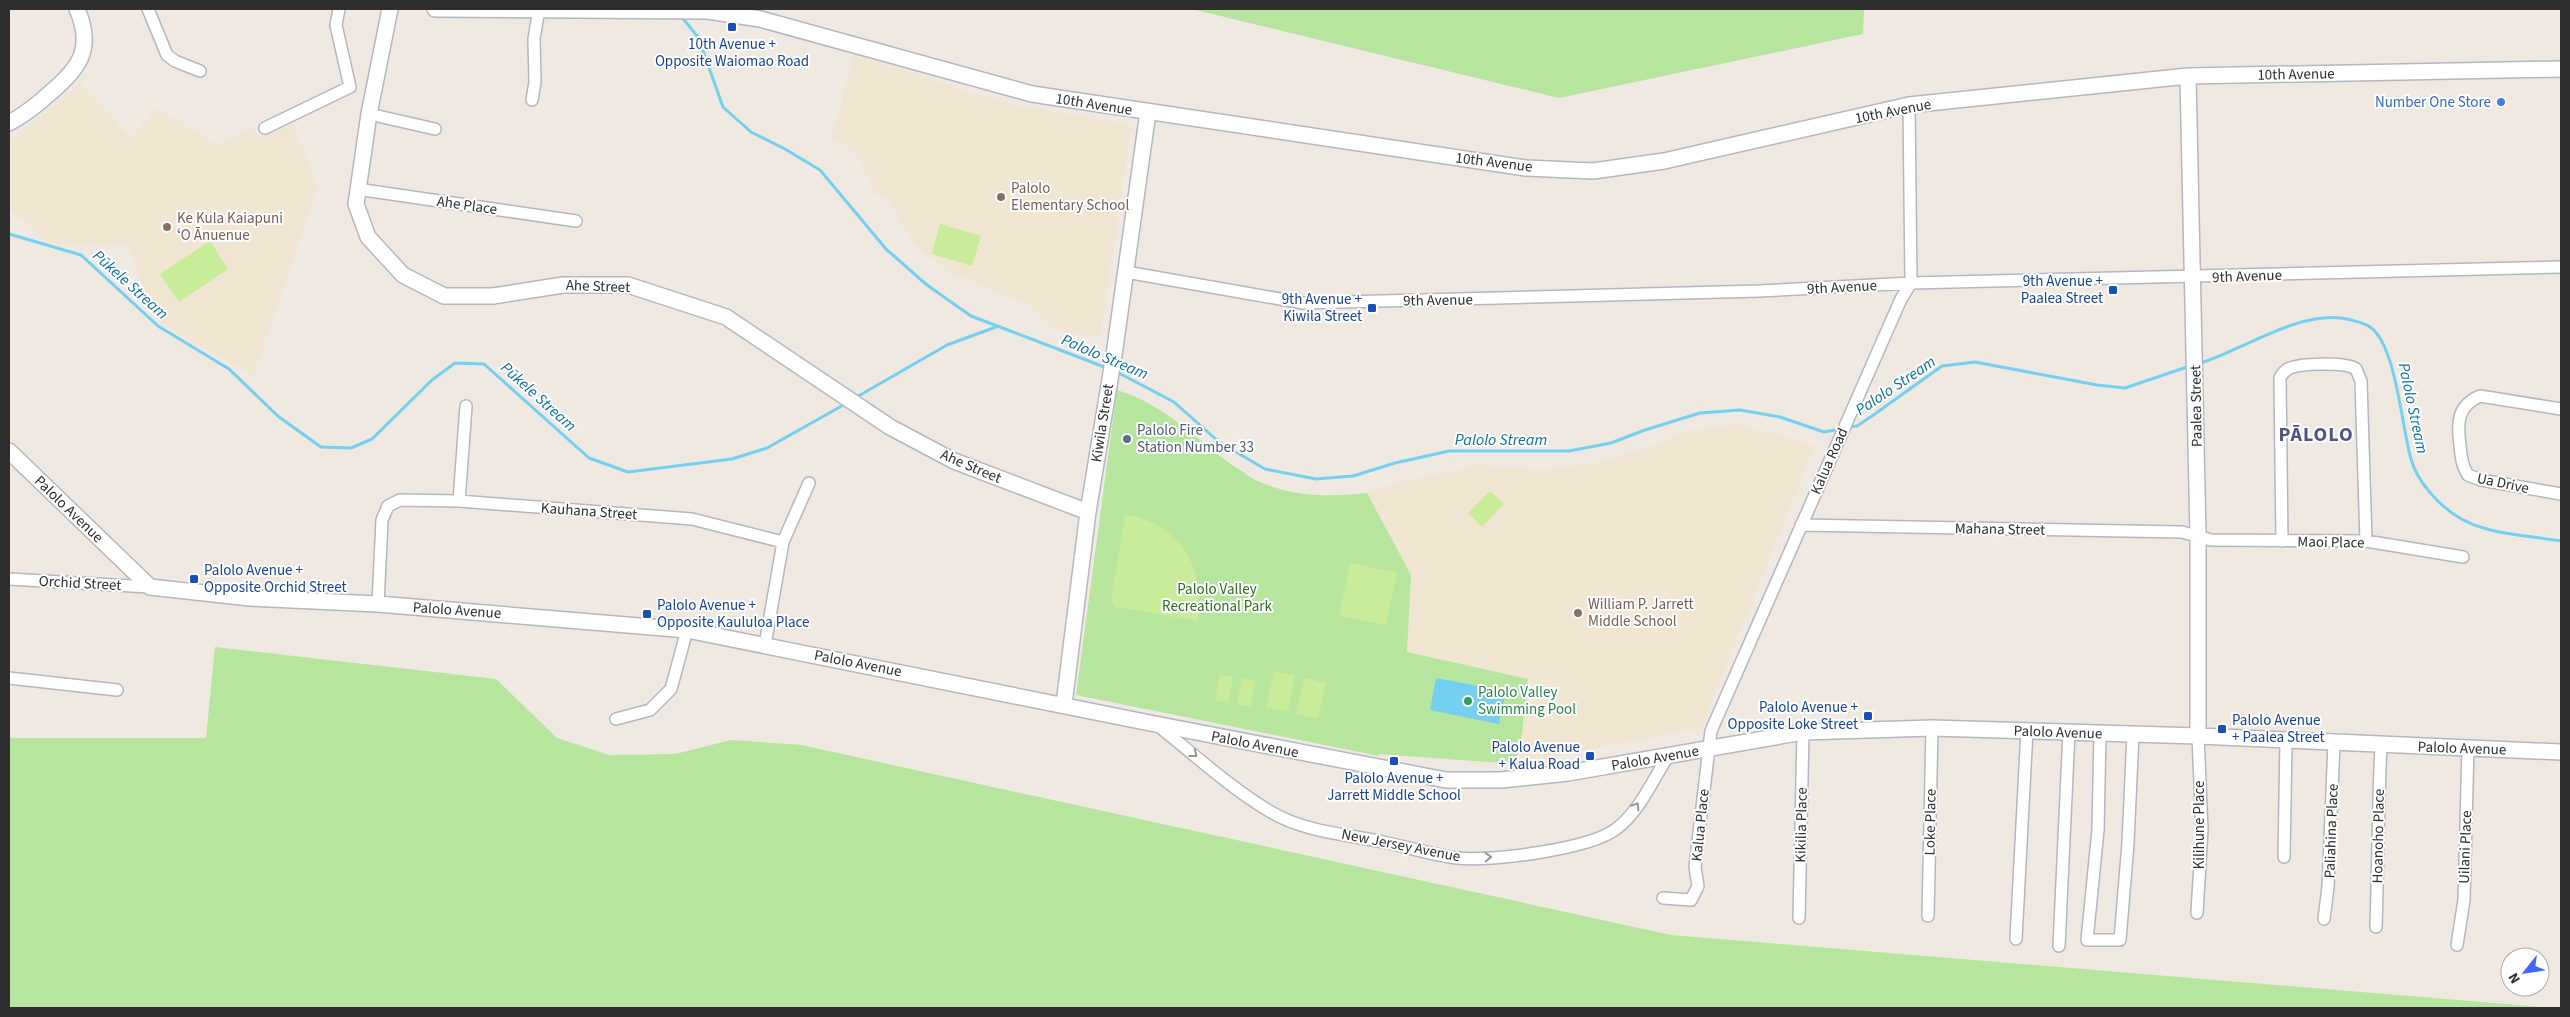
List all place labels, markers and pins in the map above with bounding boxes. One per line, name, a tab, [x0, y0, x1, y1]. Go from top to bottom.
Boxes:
marker: 10th Avenue + Opposite Waiomao Road	[726, 21, 738, 33]
place label: 10th Avenue + Opposite Waiomao Road	[655, 34, 809, 72]
place label: Number One Store	[2375, 92, 2491, 113]
marker: Number One Store	[2495, 96, 2507, 108]
place label: Palolo Elementary School	[1011, 178, 1129, 216]
marker: Palolo Elementary School	[995, 191, 1007, 203]
place label: Ke Kula Kaiapuni ʻO Ānuenue	[177, 208, 283, 246]
marker: Ke Kula Kaiapuni ʻO Ānuenue	[161, 221, 173, 233]
place label: 9th Avenue + Paalea Street	[2021, 271, 2103, 309]
marker: 9th Avenue + Paalea Street	[2107, 284, 2119, 296]
place label: 9th Avenue + Kiwila Street	[1282, 289, 1362, 327]
marker: 9th Avenue + Kiwila Street	[1366, 302, 1378, 314]
place label: Palolo Fire Station Number 33	[1137, 420, 1254, 458]
marker: Palolo Fire Station Number 33	[1121, 433, 1133, 445]
place label: Palolo Avenue + Opposite Orchid Street	[204, 560, 347, 598]
marker: Palolo Avenue + Opposite Orchid Street	[188, 573, 200, 585]
place label: William P. Jarrett Middle School	[1588, 594, 1694, 632]
place label: Palolo Avenue + Opposite Kaululoa Place	[657, 595, 810, 633]
marker: William P. Jarrett Middle School	[1572, 607, 1584, 619]
marker: Palolo Avenue + Opposite Kaululoa Place	[641, 608, 653, 620]
place label: Palolo Valley Swimming Pool	[1478, 682, 1576, 720]
marker: Palolo Valley Swimming Pool	[1462, 695, 1474, 707]
place label: Palolo Avenue + Opposite Loke Street	[1728, 697, 1858, 735]
marker: Palolo Avenue + Opposite Loke Street	[1862, 710, 1874, 722]
place label: Palolo Avenue + Paalea Street	[2232, 710, 2325, 748]
marker: Palolo Avenue + Paalea Street	[2216, 723, 2228, 735]
place label: Palolo Avenue + Kalua Road	[1491, 737, 1580, 775]
marker: Palolo Avenue + Kalua Road	[1584, 750, 1596, 762]
marker: Palolo Avenue + Jarrett Middle School	[1388, 755, 1400, 767]
place label: Palolo Avenue + Jarrett Middle School	[1327, 768, 1461, 806]

